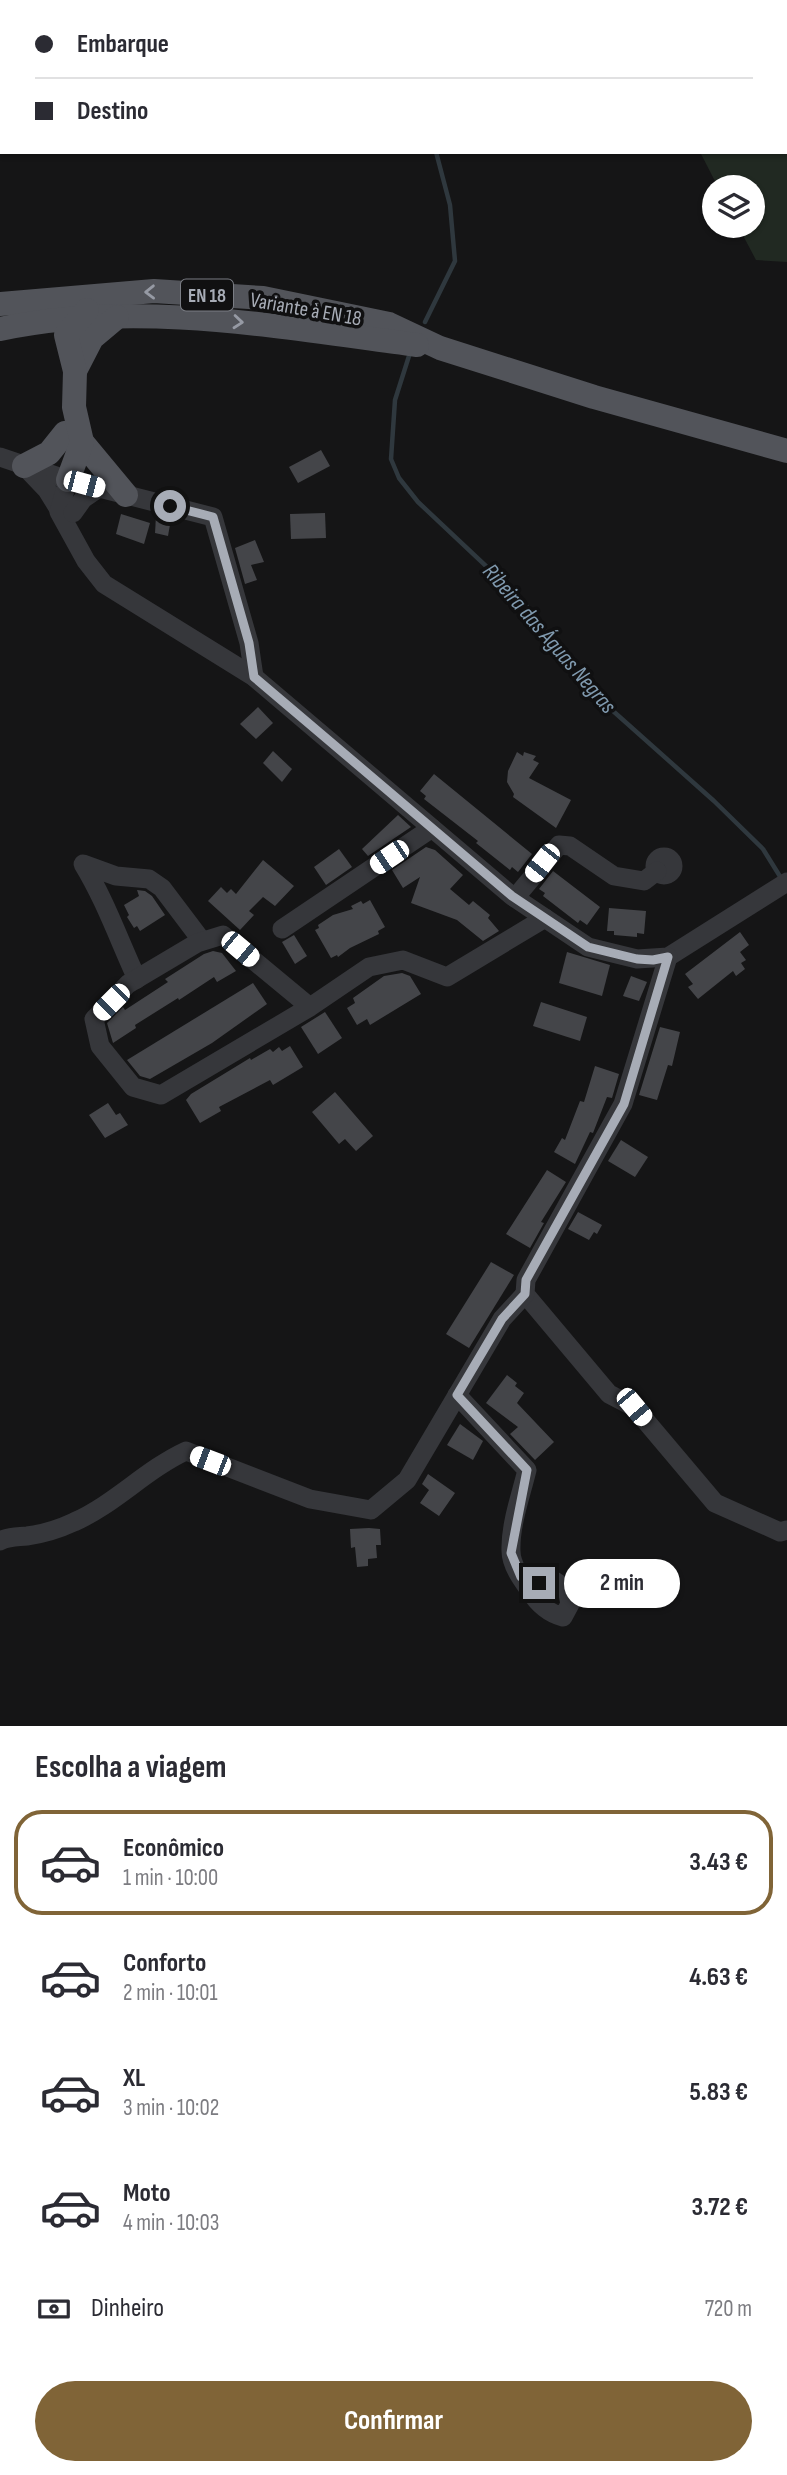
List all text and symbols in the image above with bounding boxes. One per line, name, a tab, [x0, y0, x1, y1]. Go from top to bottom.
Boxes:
text: Embarque	[77, 29, 169, 60]
text: Destino	[77, 96, 148, 127]
map controls	[702, 175, 765, 238]
button: layers	[702, 175, 765, 238]
road number: EN 18	[181, 280, 233, 310]
one-way arrow	[145, 284, 155, 300]
street label: Variante à EN 18	[248, 287, 364, 332]
one-way arrow	[233, 314, 244, 329]
car	[61, 468, 108, 500]
route start	[154, 490, 186, 522]
water label: Ribeira das Águas Negras	[477, 558, 622, 719]
car	[366, 837, 413, 877]
car	[521, 840, 564, 886]
car	[218, 927, 263, 971]
car	[89, 980, 134, 1024]
car	[613, 1384, 656, 1430]
car	[187, 1444, 234, 1478]
callout: 2 min	[564, 1558, 679, 1608]
route end	[523, 1567, 555, 1599]
text: 2 min	[600, 1569, 644, 1597]
text: Escolha a viagem	[35, 1748, 227, 1787]
icon: car	[39, 1831, 102, 1894]
text: Econômico	[123, 1833, 224, 1864]
text: 3.43 €	[689, 1847, 748, 1878]
text: 1 min · 10:00	[123, 1864, 218, 1892]
icon: car	[39, 1946, 102, 2009]
text: Conforto	[123, 1948, 206, 1979]
text: 4.63 €	[689, 1962, 748, 1993]
text: 2 min · 10:01	[123, 1979, 218, 2007]
icon: car	[39, 2061, 102, 2124]
text: XL	[123, 2063, 145, 2094]
text: 5.83 €	[689, 2077, 748, 2108]
text: 3 min · 10:02	[123, 2094, 219, 2122]
icon: car	[39, 2176, 102, 2239]
text: Moto	[123, 2178, 171, 2209]
text: 3.72 €	[691, 2192, 748, 2223]
text: 4 min · 10:03	[123, 2209, 219, 2237]
icon: cash	[35, 2290, 73, 2328]
text: Dinheiro	[91, 2293, 164, 2324]
text: 720 m	[705, 2295, 752, 2323]
button: Confirmar	[35, 2381, 752, 2461]

